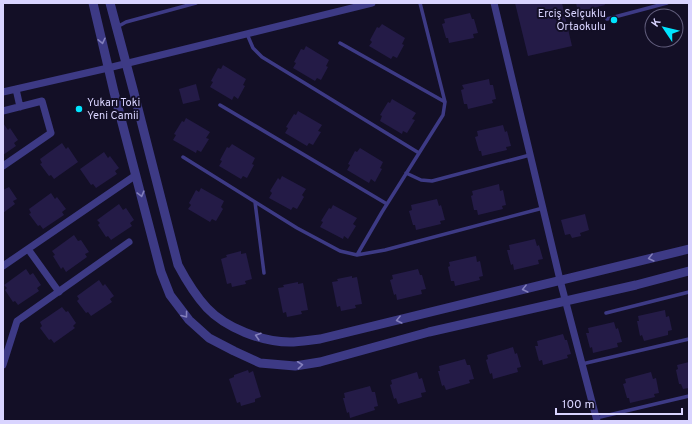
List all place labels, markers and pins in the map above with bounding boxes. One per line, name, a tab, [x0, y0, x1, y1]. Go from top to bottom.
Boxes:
place label: Erciş Selçuklu Ortaokulu	[538, 7, 606, 34]
marker: Erciş Selçuklu Ortaokulu	[609, 15, 619, 25]
place label: Yukarı Toki Yeni Camii	[87, 96, 140, 123]
marker: Yukarı Toki Yeni Camii	[74, 104, 84, 114]

